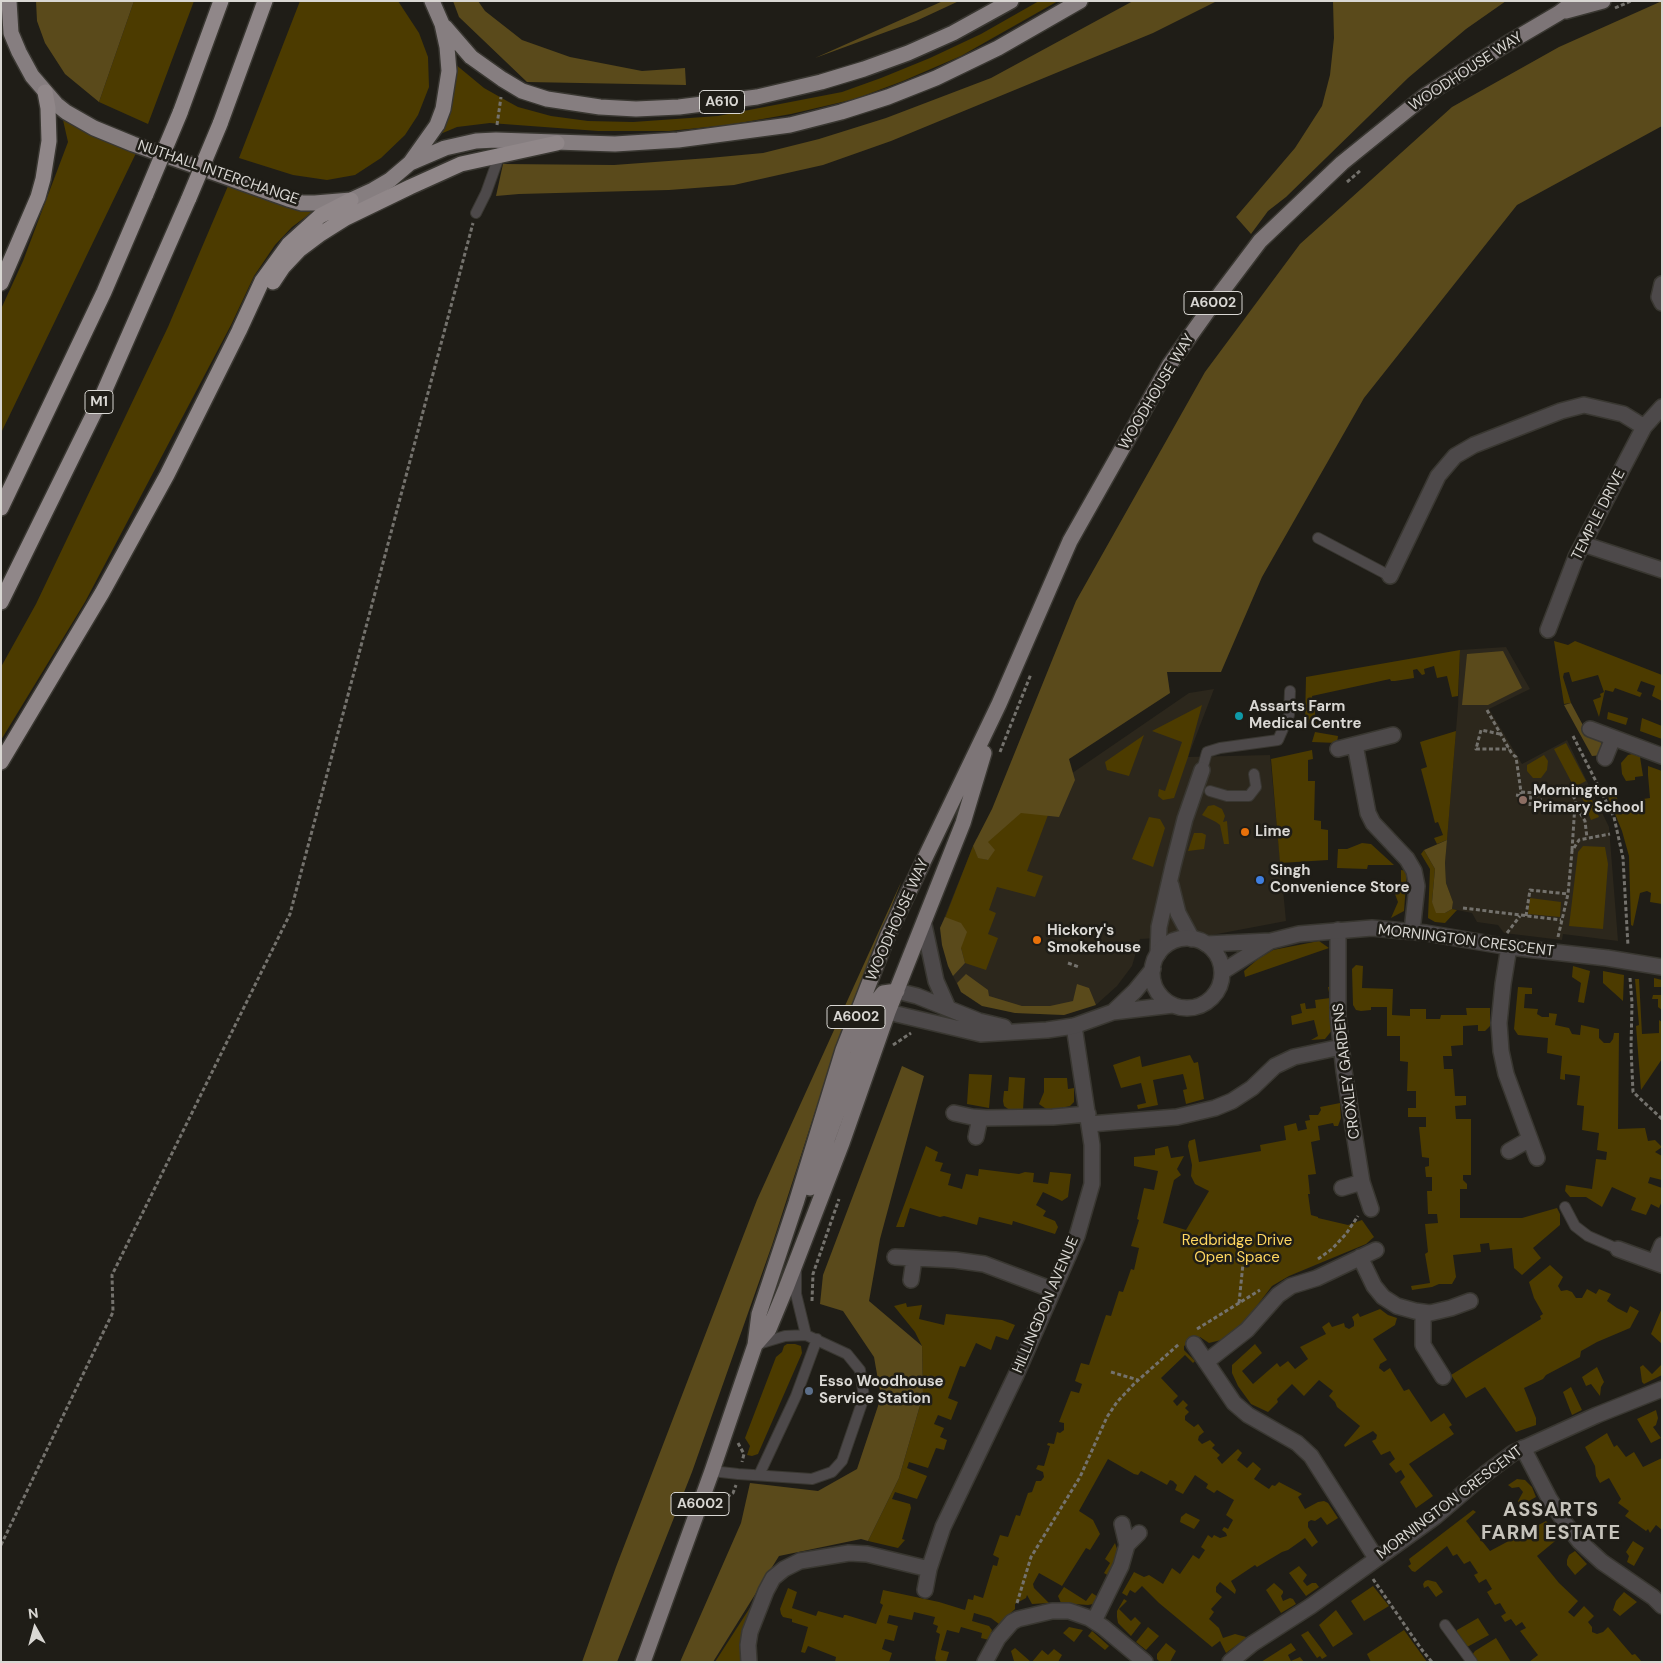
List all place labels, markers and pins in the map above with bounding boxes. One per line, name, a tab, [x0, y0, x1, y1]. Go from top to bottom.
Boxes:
place label: Assarts Farm Medical Centre	[1249, 698, 1362, 733]
marker: Assarts Farm Medical Centre	[1233, 710, 1245, 722]
place label: Mornington Primary School	[1533, 782, 1644, 817]
marker: Mornington Primary School	[1517, 794, 1529, 806]
place label: Lime	[1255, 823, 1291, 841]
marker: Lime	[1239, 826, 1251, 838]
place label: Singh Convenience Store	[1270, 862, 1409, 897]
marker: Singh Convenience Store	[1254, 874, 1266, 886]
place label: Hickory's Smokehouse	[1047, 922, 1141, 957]
marker: Hickory's Smokehouse	[1031, 934, 1043, 946]
place label: Esso Woodhouse Service Station	[819, 1373, 944, 1408]
marker: Esso Woodhouse Service Station	[803, 1385, 815, 1397]

